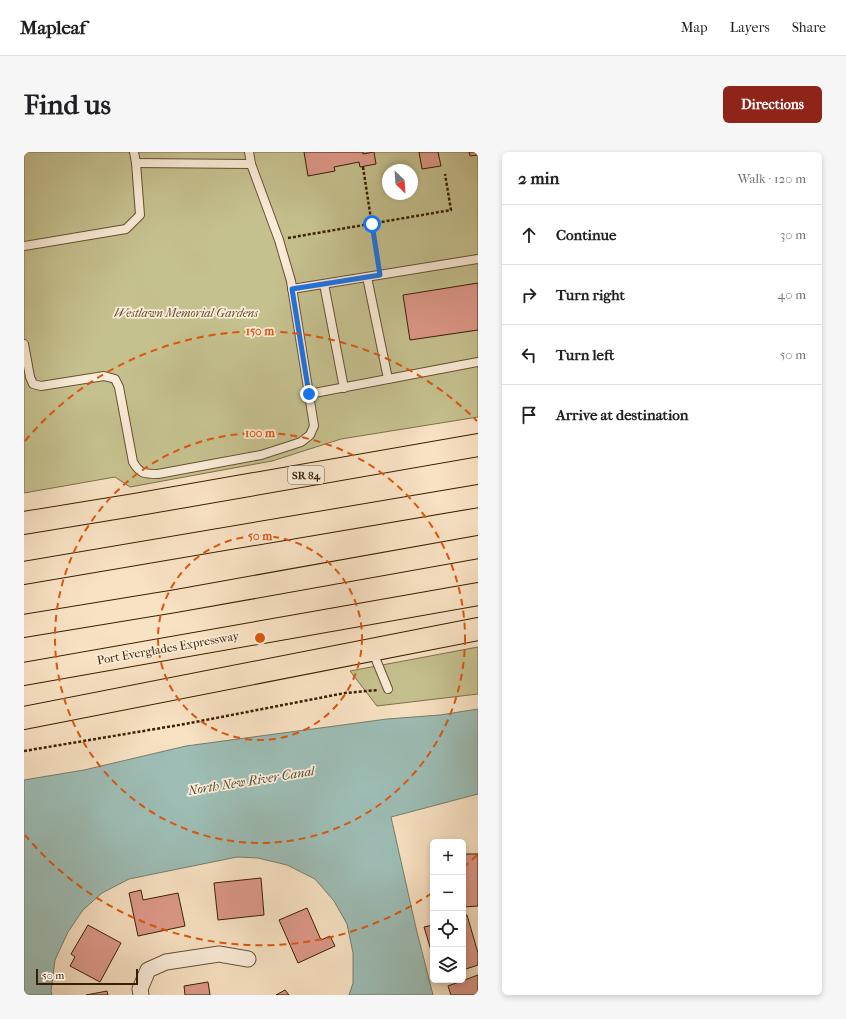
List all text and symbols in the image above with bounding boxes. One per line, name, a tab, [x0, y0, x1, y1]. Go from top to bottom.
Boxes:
text: Mapleaf	[20, 17, 86, 39]
text: Map	[681, 19, 708, 36]
text: Layers	[730, 19, 770, 36]
text: Share	[792, 19, 826, 36]
button: Directions	[723, 86, 822, 123]
text: Find us	[24, 88, 111, 121]
north arrow	[382, 164, 418, 200]
text: 2 min	[518, 168, 559, 188]
text: Walk · 120 m	[738, 171, 806, 186]
route start	[363, 215, 381, 233]
icon: ahead	[518, 224, 540, 246]
text: Continue	[556, 226, 616, 244]
text: 30 m	[780, 227, 806, 242]
icon: right	[518, 284, 540, 306]
text: Turn right	[556, 286, 625, 304]
text: 40 m	[778, 287, 806, 302]
park label: Westlawn Memorial Gardens	[114, 306, 258, 320]
text: 150 m	[246, 324, 275, 338]
icon: left	[518, 344, 540, 366]
text: Turn left	[556, 346, 614, 364]
text: 50 m	[780, 347, 806, 362]
route end	[300, 385, 318, 403]
icon: arrive	[518, 404, 540, 426]
text: Arrive at destination	[556, 406, 688, 424]
text: 100 m	[245, 426, 276, 440]
road number: SR 84	[288, 466, 324, 484]
text: 50 m	[248, 529, 273, 543]
street label: Port Everglades Expressway	[96, 628, 241, 667]
centre of rings	[253, 631, 267, 645]
water label: North New River Canal	[186, 763, 317, 798]
map controls	[430, 839, 466, 983]
button: +	[430, 839, 466, 875]
button: −	[430, 875, 466, 911]
button: locate	[430, 911, 466, 947]
button: layers	[430, 947, 466, 983]
scale bar	[36, 967, 138, 986]
text: 50 m	[42, 969, 64, 982]

